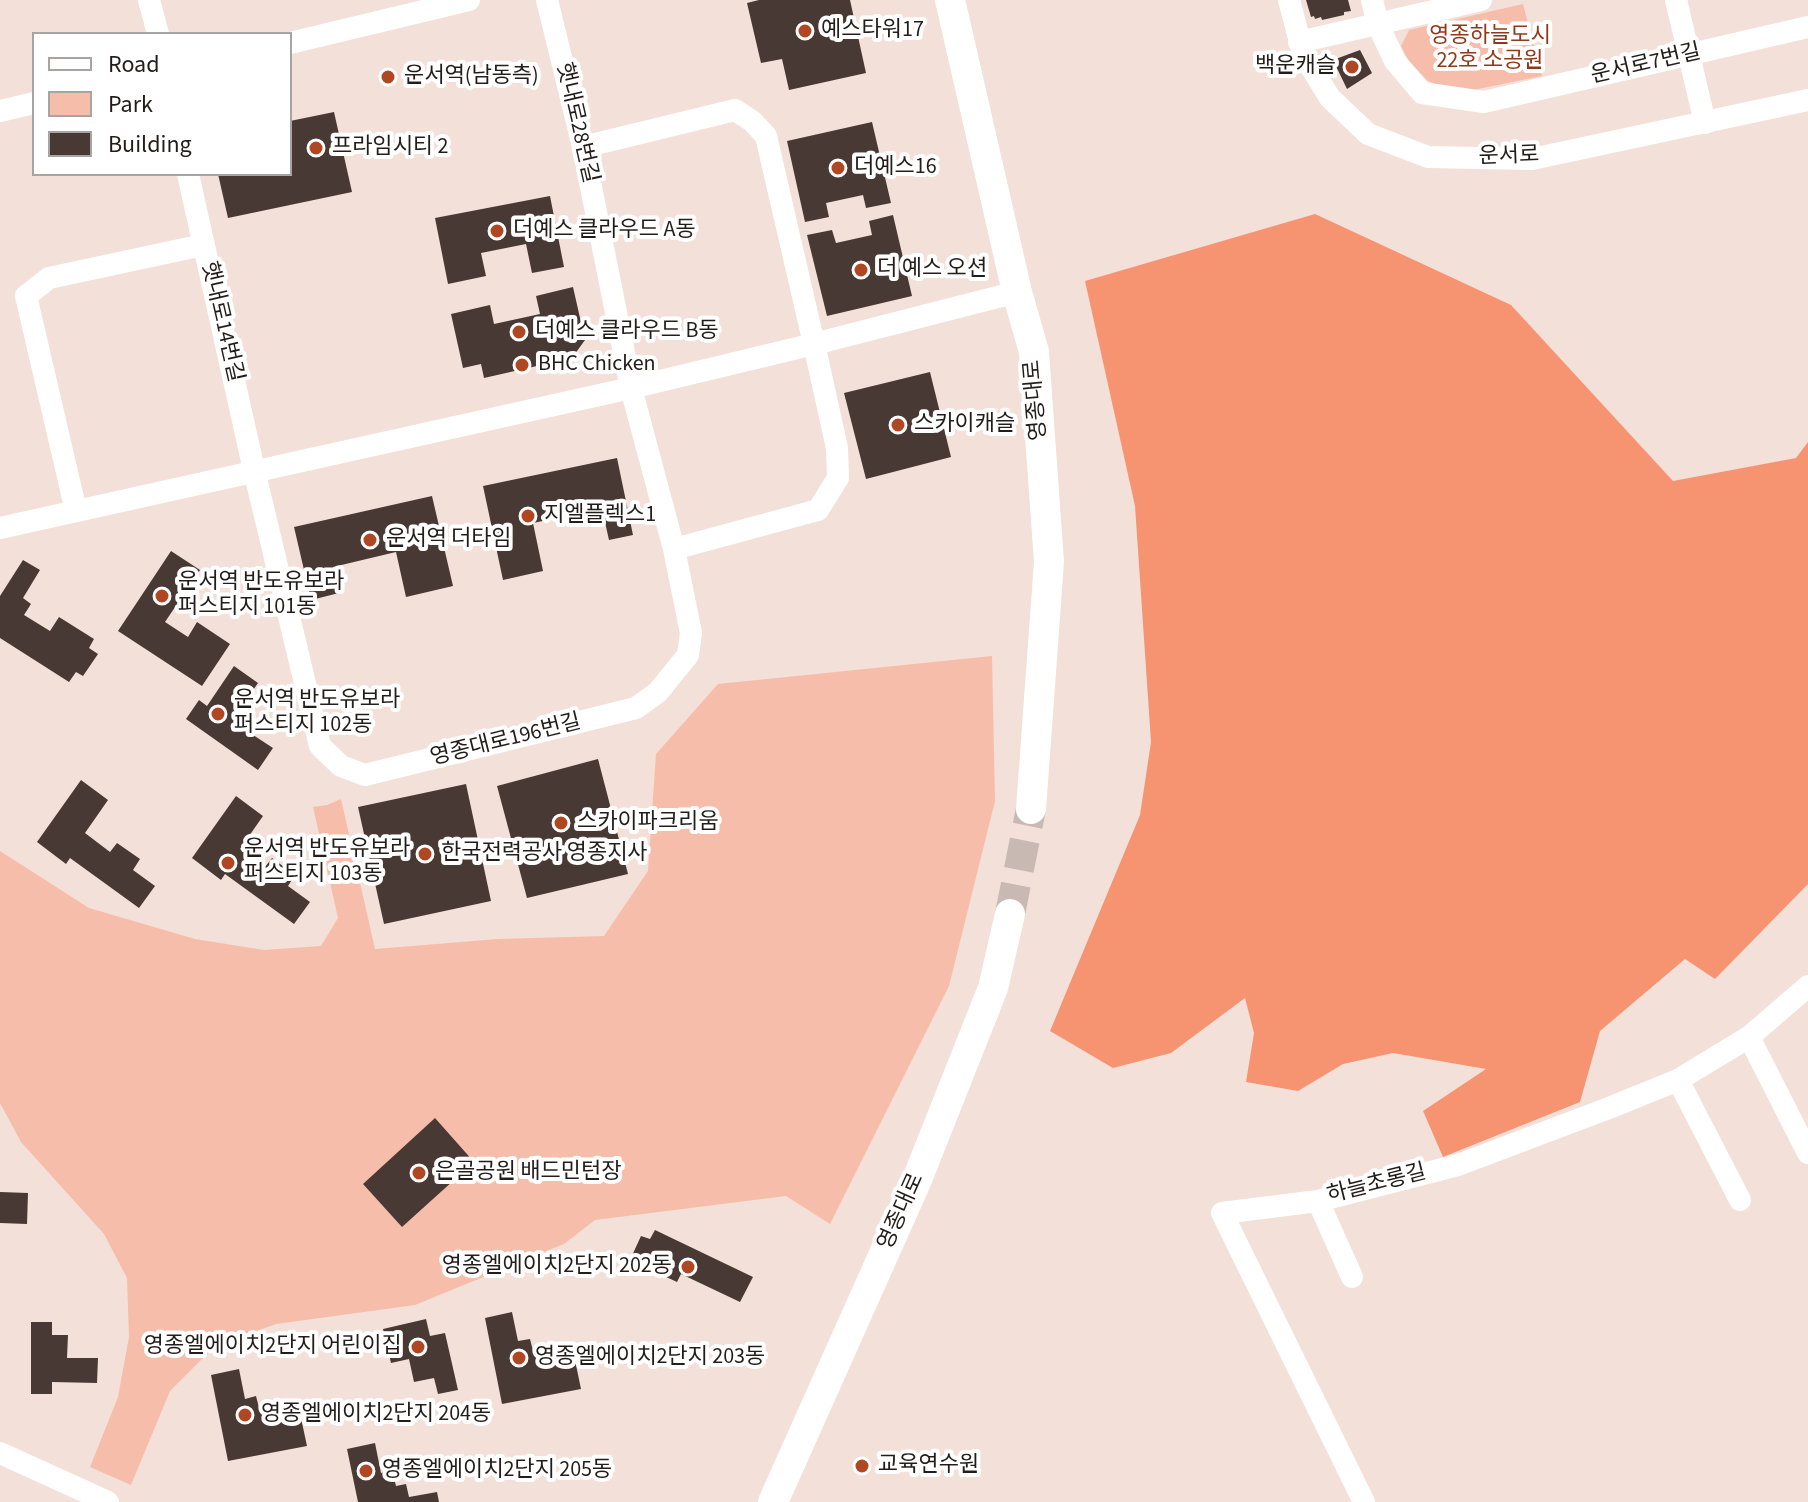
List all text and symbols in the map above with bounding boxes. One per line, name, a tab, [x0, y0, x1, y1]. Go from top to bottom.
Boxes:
place label: 예스타워17	[821, 18, 924, 44]
marker: 예스타워17	[796, 22, 814, 40]
park label: 영종하늘도시 22호 소공원	[1429, 24, 1551, 76]
legend	[32, 32, 292, 176]
street label: 운서로7번길	[1588, 40, 1704, 90]
text: Road	[108, 47, 160, 82]
place label: 백운캐슬	[1255, 54, 1336, 80]
marker: 백운캐슬	[1343, 58, 1361, 76]
street label: 햇내로28번길	[549, 60, 603, 186]
place label: 운서역(남동측)	[404, 64, 539, 90]
marker: 운서역(남동측)	[379, 68, 397, 86]
text: Park	[108, 87, 153, 122]
text: Building	[108, 127, 192, 162]
place label: 프라임시티 2	[332, 135, 449, 161]
marker: 프라임시티 2	[307, 139, 325, 157]
street label: 운서로	[1478, 143, 1540, 171]
place label: 더예스16	[854, 155, 937, 181]
marker: 더예스16	[829, 159, 847, 177]
place label: 더예스 클라우드 A동	[513, 218, 696, 244]
marker: 더예스 클라우드 A동	[488, 222, 506, 240]
place label: 더 예스 오션	[877, 257, 987, 283]
street label: 햇내로14번길	[194, 259, 248, 385]
marker: 더 예스 오션	[852, 261, 870, 279]
place label: 더예스 클라우드 B동	[535, 319, 719, 345]
marker: 더예스 클라우드 B동	[510, 323, 528, 341]
place label: BHC Chicken	[538, 352, 656, 378]
marker: BHC Chicken	[513, 356, 531, 374]
street label: 영종대로	[1020, 359, 1054, 441]
place label: 스카이캐슬	[914, 412, 1015, 438]
marker: 스카이캐슬	[889, 416, 907, 434]
place label: 지엘플렉스1	[544, 503, 656, 529]
marker: 지엘플렉스1	[519, 507, 537, 525]
place label: 운서역 더타임	[386, 527, 512, 553]
marker: 운서역 더타임	[361, 531, 379, 549]
place label: 운서역 반도유보라 퍼스티지 101동	[178, 570, 344, 622]
marker: 운서역 반도유보라 퍼스티지 101동	[153, 587, 171, 605]
place label: 운서역 반도유보라 퍼스티지 102동	[234, 688, 400, 740]
marker: 운서역 반도유보라 퍼스티지 102동	[209, 705, 227, 723]
street label: 영종대로196번길	[428, 710, 584, 772]
place label: 스카이파크리움	[577, 810, 719, 836]
marker: 스카이파크리움	[552, 814, 570, 832]
place label: 운서역 반도유보라 퍼스티지 103동	[244, 837, 410, 888]
place label: 한국전력공사 영종지사	[441, 841, 648, 867]
marker: 한국전력공사 영종지사	[416, 845, 434, 863]
marker: 운서역 반도유보라 퍼스티지 103동	[219, 854, 237, 872]
place label: 은골공원 배드민턴장	[435, 1160, 622, 1186]
street label: 하늘초롱길	[1325, 1160, 1429, 1210]
marker: 은골공원 배드민턴장	[410, 1164, 428, 1182]
street label: 영종대로	[873, 1170, 931, 1254]
place label: 영종엘에이치2단지 202동	[442, 1254, 672, 1280]
marker: 영종엘에이치2단지 202동	[679, 1258, 697, 1276]
place label: 영종엘에이치2단지 어린이집	[144, 1334, 402, 1360]
marker: 영종엘에이치2단지 어린이집	[409, 1338, 427, 1356]
place label: 영종엘에이치2단지 203동	[535, 1345, 765, 1371]
marker: 영종엘에이치2단지 203동	[510, 1349, 528, 1367]
place label: 영종엘에이치2단지 204동	[261, 1402, 491, 1428]
marker: 영종엘에이치2단지 204동	[236, 1406, 254, 1424]
place label: 교육연수원	[878, 1453, 979, 1479]
marker: 교육연수원	[853, 1457, 871, 1475]
place label: 영종엘에이치2단지 205동	[382, 1458, 612, 1484]
marker: 영종엘에이치2단지 205동	[357, 1462, 375, 1480]

